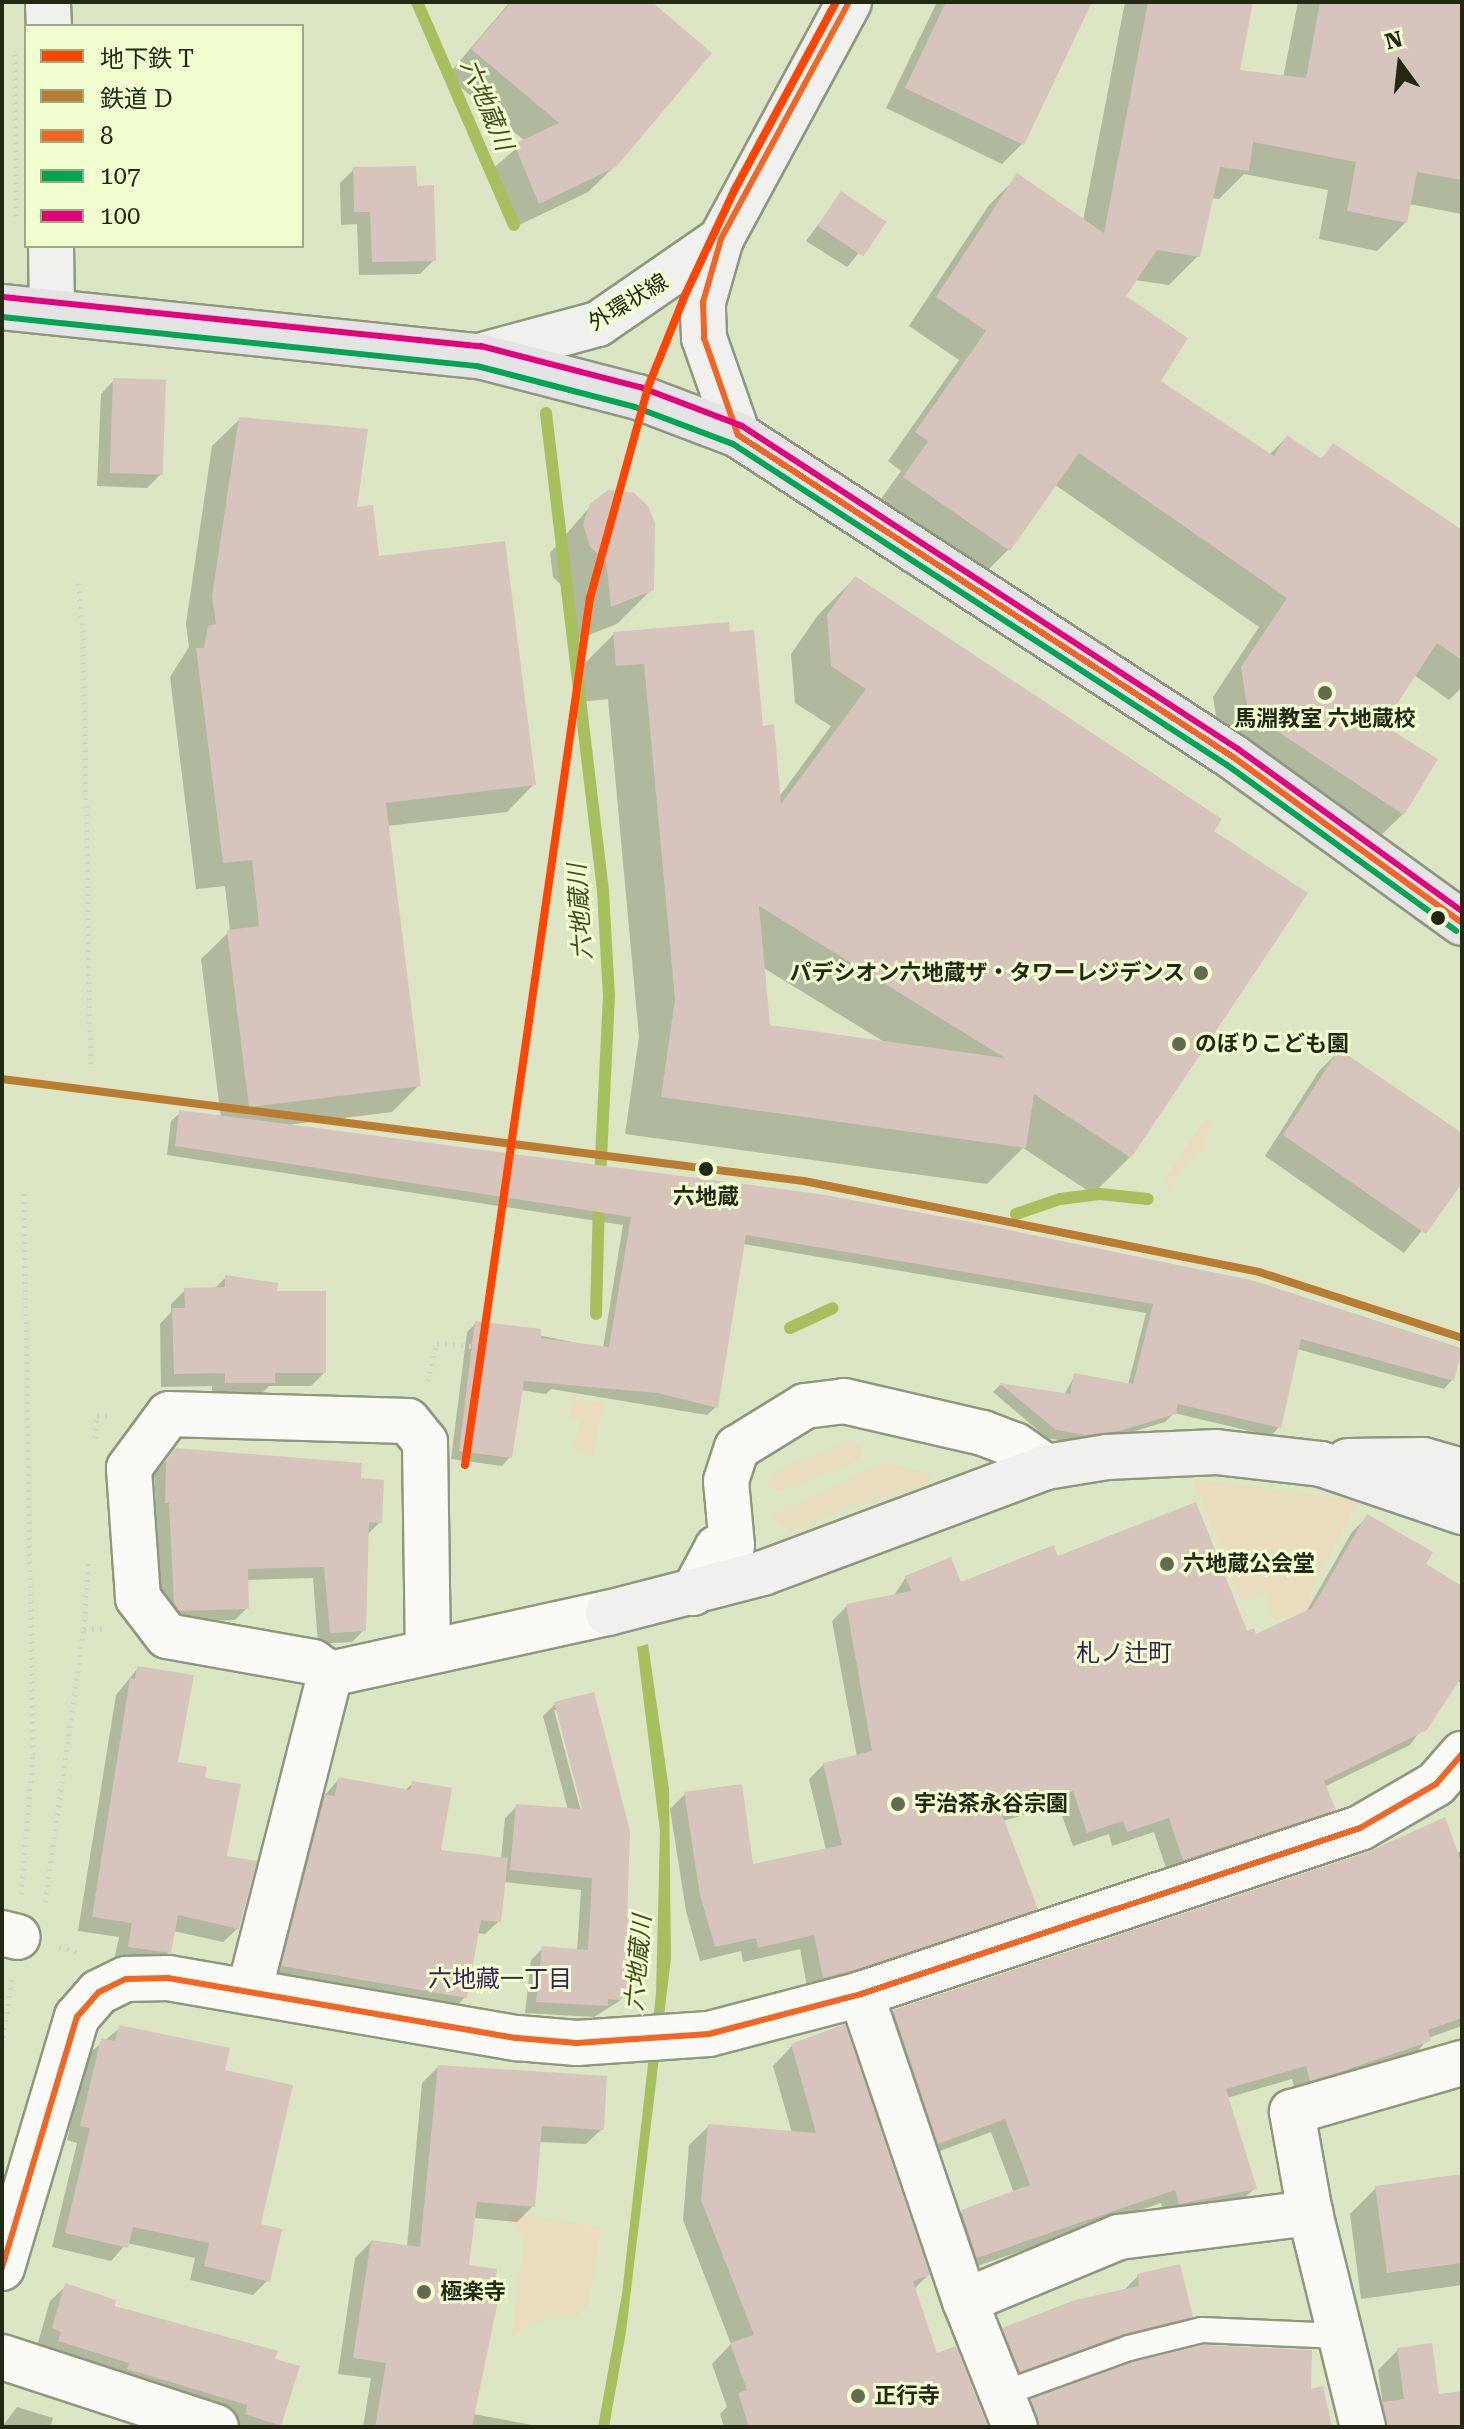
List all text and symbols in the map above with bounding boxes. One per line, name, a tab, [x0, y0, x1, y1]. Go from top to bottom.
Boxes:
legend	[24, 24, 304, 248]
north arrow	[1360, 24, 1440, 104]
text: N	[1382, 26, 1405, 55]
text: 地下鉄 T	[100, 45, 194, 73]
water label: 六地蔵川	[454, 55, 518, 155]
text: 鉄道 D	[100, 85, 173, 113]
text: 8	[100, 122, 113, 150]
text: 107	[100, 162, 140, 190]
text: 100	[100, 202, 140, 230]
street label: 外環状線	[583, 268, 673, 336]
marker: 馬淵教室 六地蔵校	[1316, 684, 1334, 702]
place label: 馬淵教室 六地蔵校	[1234, 706, 1416, 732]
water label: 六地蔵川	[563, 863, 599, 961]
unlabelled marker	[1430, 910, 1446, 926]
place label: パデシオン六地蔵ザ・タワーレジデンス	[789, 960, 1185, 986]
marker: パデシオン六地蔵ザ・タワーレジデンス	[1192, 964, 1210, 982]
place label: のぼりこども園	[1195, 1031, 1349, 1057]
marker: のぼりこども園	[1170, 1035, 1188, 1053]
marker: 六地蔵	[695, 1158, 717, 1180]
place label: 六地蔵	[673, 1184, 739, 1210]
place label: 六地蔵公会堂	[1183, 1551, 1315, 1577]
marker: 六地蔵公会堂	[1158, 1555, 1176, 1573]
district label: 札ノ辻町	[1076, 1640, 1172, 1668]
place label: 宇治茶永谷宗園	[914, 1791, 1068, 1817]
marker: 宇治茶永谷宗園	[889, 1795, 907, 1813]
water label: 六地蔵川	[620, 1914, 658, 2012]
district label: 六地藏一丁目	[428, 1966, 572, 1994]
place label: 極楽寺	[440, 2279, 506, 2305]
marker: 極楽寺	[415, 2283, 433, 2301]
place label: 正行寺	[874, 2383, 940, 2409]
marker: 正行寺	[849, 2387, 867, 2405]

